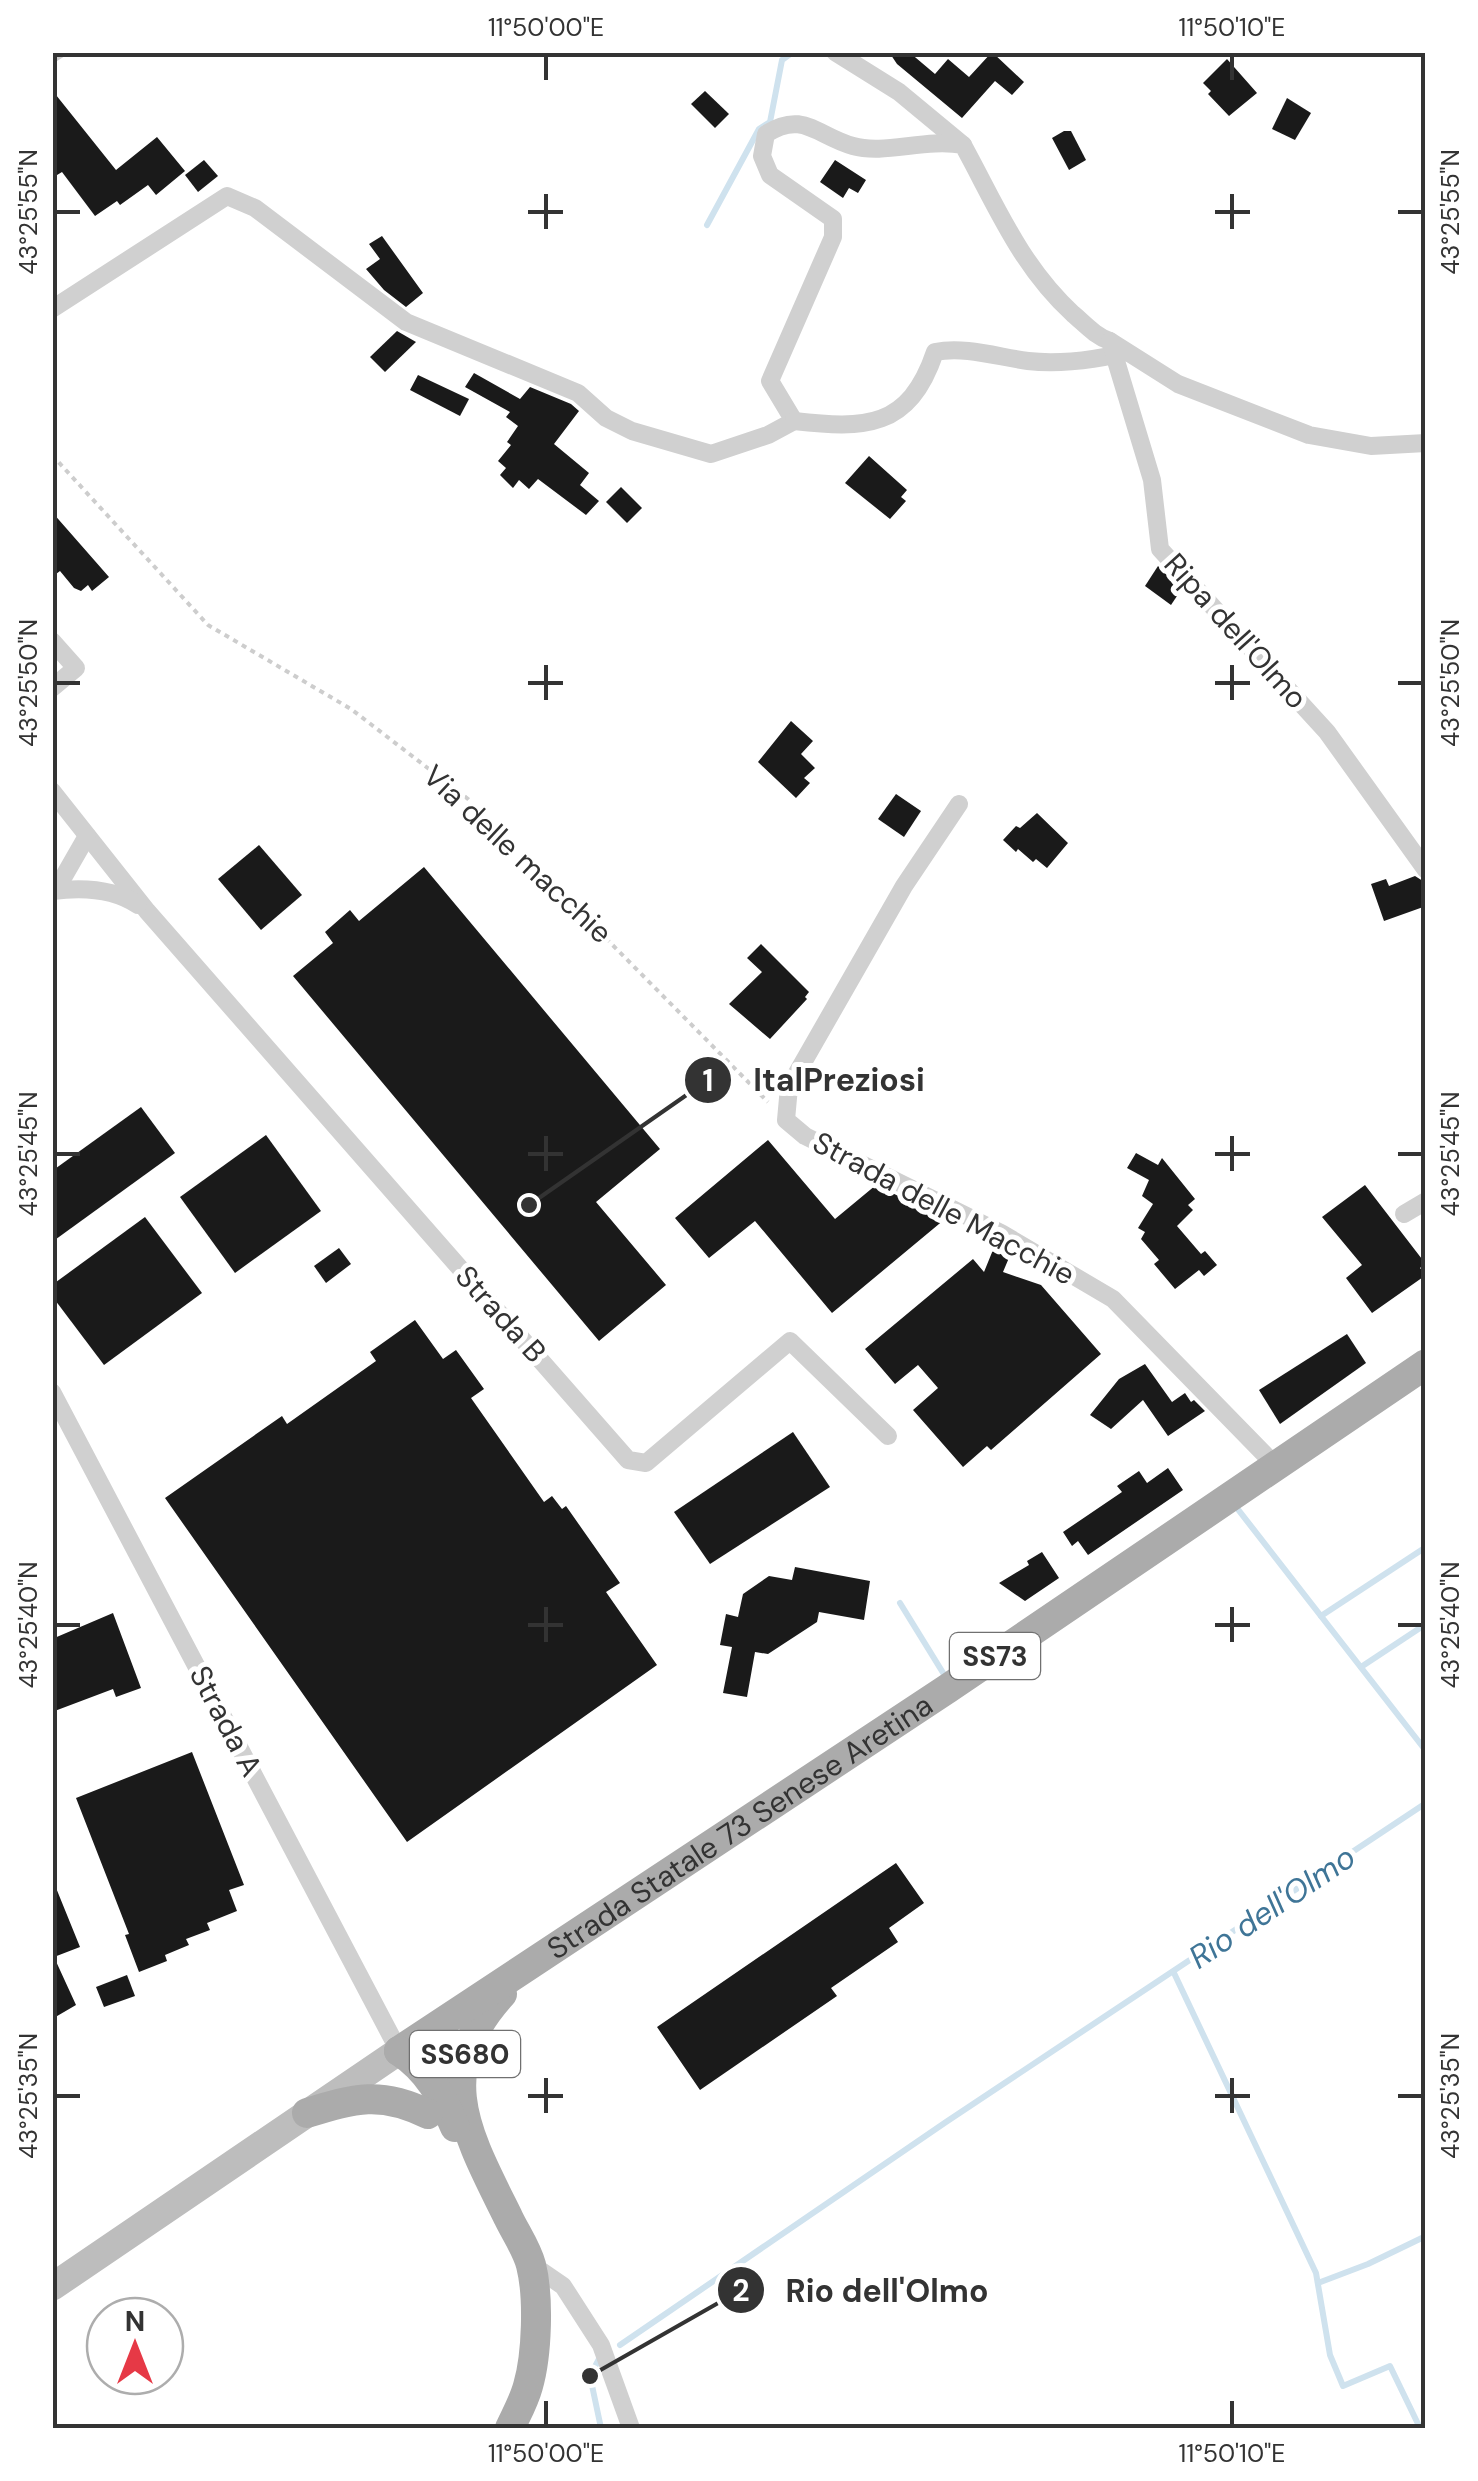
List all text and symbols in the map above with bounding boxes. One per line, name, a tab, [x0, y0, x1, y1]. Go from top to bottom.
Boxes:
text: 11°50'00"E	[488, 11, 604, 44]
text: 11°50'10"E	[1179, 11, 1285, 44]
text: 43°25'55"N	[12, 149, 45, 275]
text: 43°25'55"N	[1434, 149, 1467, 275]
street label: Ripa dell'Olmo	[1156, 545, 1316, 717]
text: 43°25'50"N	[12, 619, 45, 747]
text: 43°25'50"N	[1434, 619, 1467, 747]
street label: Via delle macchie	[415, 756, 621, 952]
callout: ItalPreziosi	[683, 1049, 945, 1111]
text: ItalPreziosi	[753, 1059, 925, 1101]
text: 1	[703, 1061, 713, 1100]
text: 43°25'45"N	[12, 1092, 45, 1216]
text: 43°25'45"N	[1434, 1092, 1467, 1216]
street label: Strada delle Macchie	[806, 1122, 1082, 1294]
street label: Strada B	[447, 1257, 555, 1371]
text: 43°25'40"N	[12, 1561, 45, 1689]
text: 43°25'40"N	[1434, 1561, 1467, 1689]
road number: SS73	[950, 1633, 1040, 1679]
street label: Strada A	[181, 1659, 271, 1783]
street label: Strada Statale 73 Senese Aretina	[539, 1685, 940, 1967]
water label: Rio dell'Olmo	[1181, 1836, 1363, 1978]
road number: SS680	[410, 2031, 520, 2077]
text: 43°25'35"N	[12, 2033, 45, 2159]
text: 43°25'35"N	[1434, 2033, 1467, 2159]
callout: Rio dell'Olmo	[716, 2259, 1009, 2321]
text: Rio dell'Olmo	[786, 2270, 988, 2312]
text: 2	[732, 2271, 750, 2310]
north arrow	[85, 2296, 185, 2396]
text: N	[125, 2303, 145, 2340]
text: 11°50'00"E	[488, 2437, 604, 2470]
text: 11°50'10"E	[1179, 2437, 1285, 2470]

